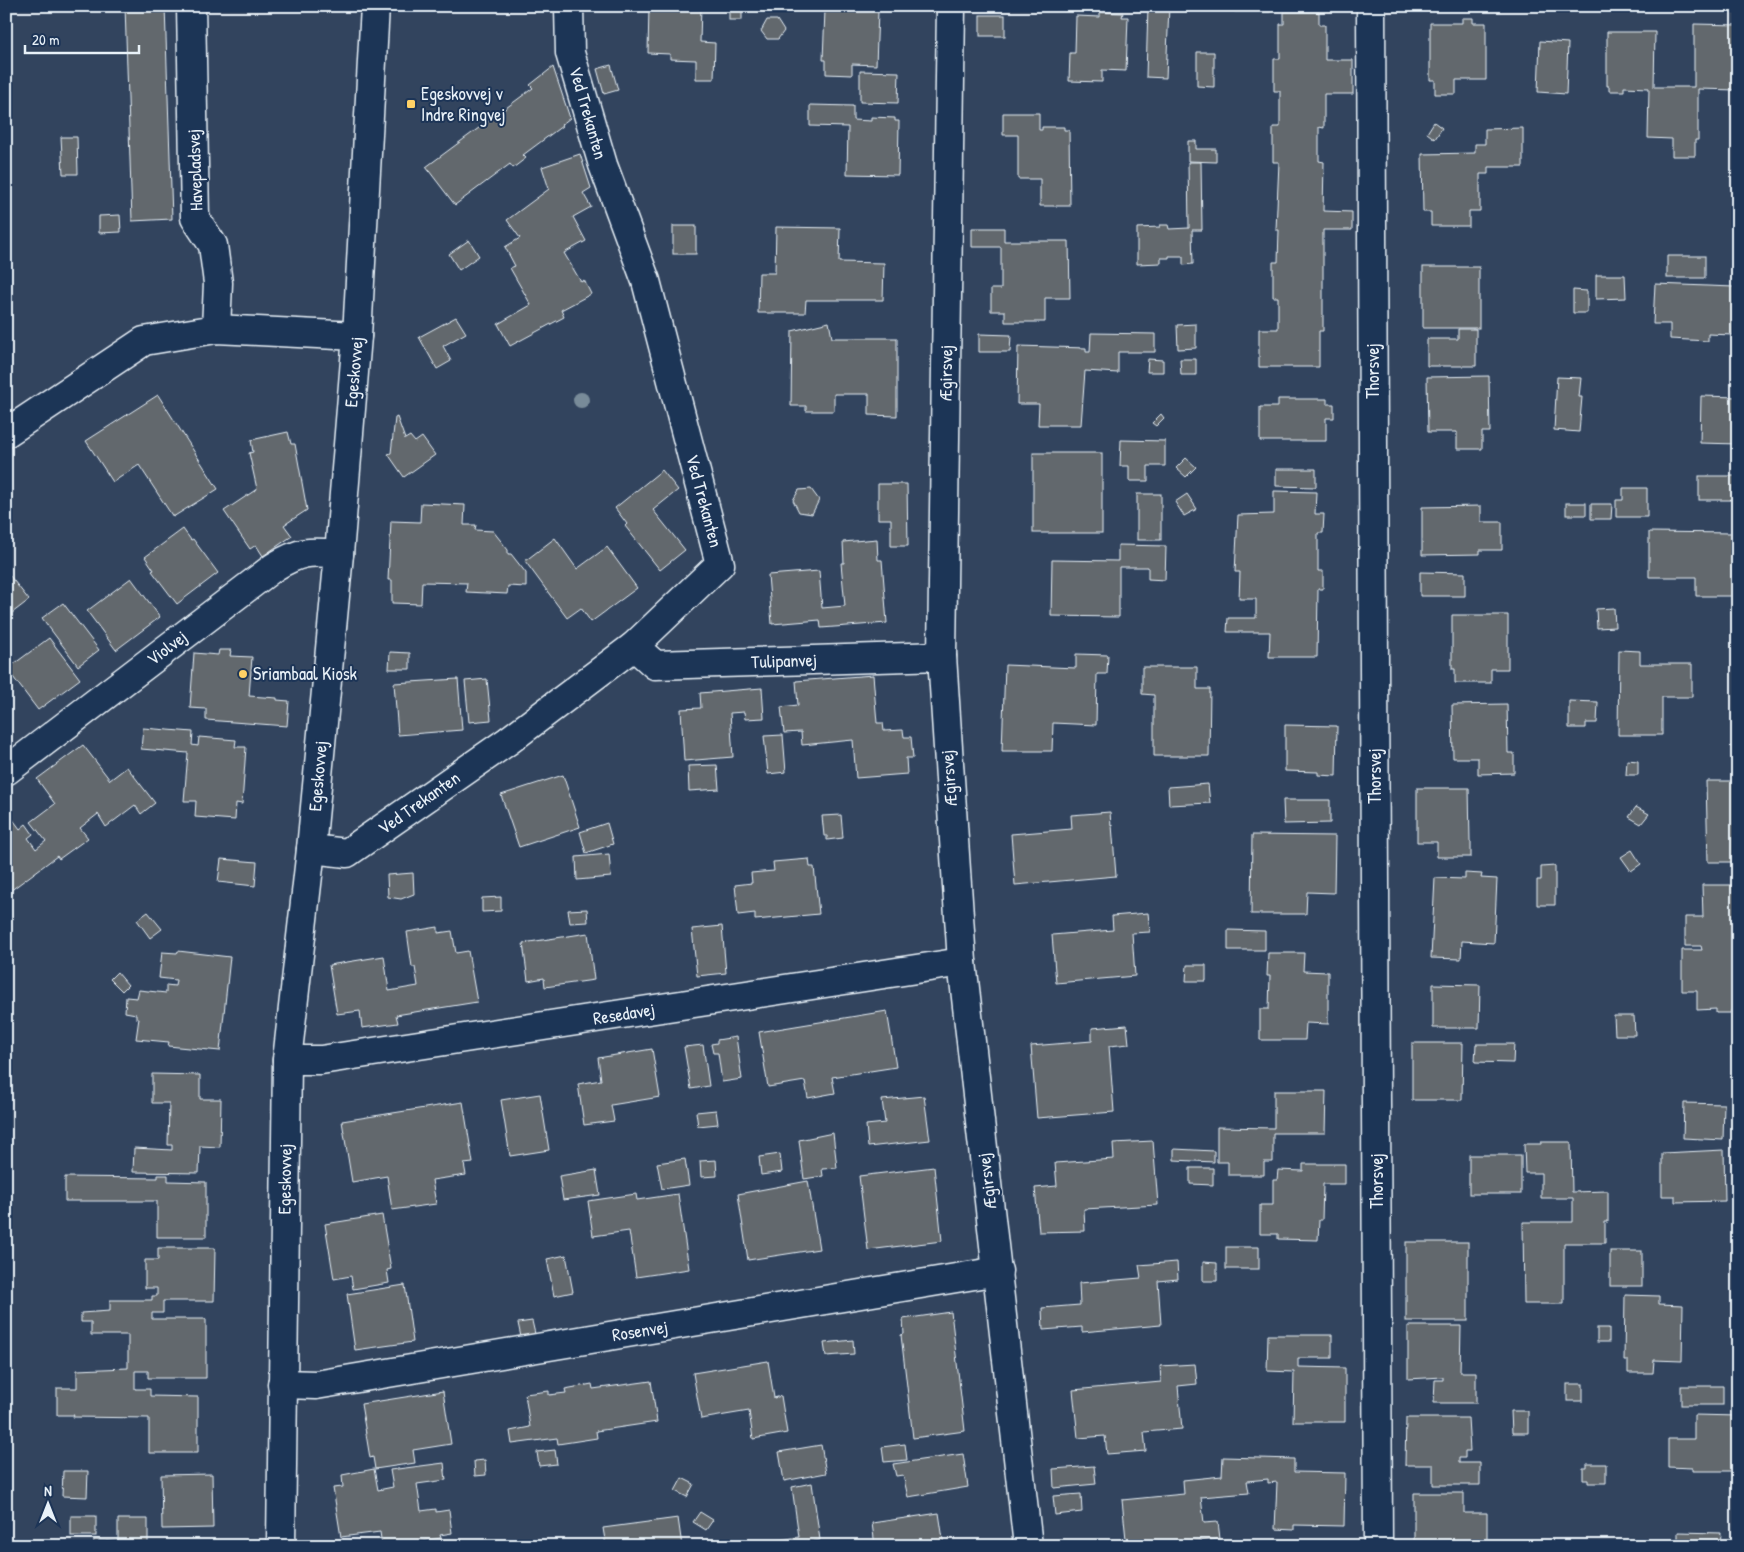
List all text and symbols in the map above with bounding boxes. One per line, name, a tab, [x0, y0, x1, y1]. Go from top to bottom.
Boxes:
scale bar	[25, 22, 139, 54]
text: 20 m	[32, 29, 59, 50]
street label: Ved Trekanten	[563, 64, 614, 162]
place label: Egeskovvej v Indre Ringvej	[421, 81, 506, 127]
marker: Egeskovvej v Indre Ringvej	[405, 98, 417, 110]
street label: Havepladsvej	[181, 129, 208, 211]
street label: Egeskovvej	[338, 336, 369, 408]
street label: Thorsvej	[1360, 343, 1385, 399]
street label: Ægirsvej	[933, 345, 958, 401]
street label: Ved Trekanten	[680, 452, 729, 550]
street label: Violvej	[141, 624, 192, 671]
street label: Tulipanvej	[751, 647, 817, 674]
place label: Sriambaal Kiosk	[253, 661, 358, 686]
marker: Sriambaal Kiosk	[237, 668, 249, 680]
street label: Egeskovvej	[302, 740, 333, 812]
street label: Thorsvej	[1362, 748, 1387, 804]
street label: Ægirsvej	[934, 749, 963, 807]
street label: Ved Trekanten	[373, 765, 465, 840]
street label: Resedavej	[591, 996, 657, 1031]
street label: Egeskovvej	[271, 1143, 298, 1214]
street label: Ægirsvej	[971, 1152, 1002, 1211]
street label: Thorsvej	[1364, 1153, 1389, 1209]
street label: Rosenvej	[610, 1314, 670, 1347]
north arrow	[22, 1480, 72, 1530]
text: N	[44, 1481, 52, 1500]

